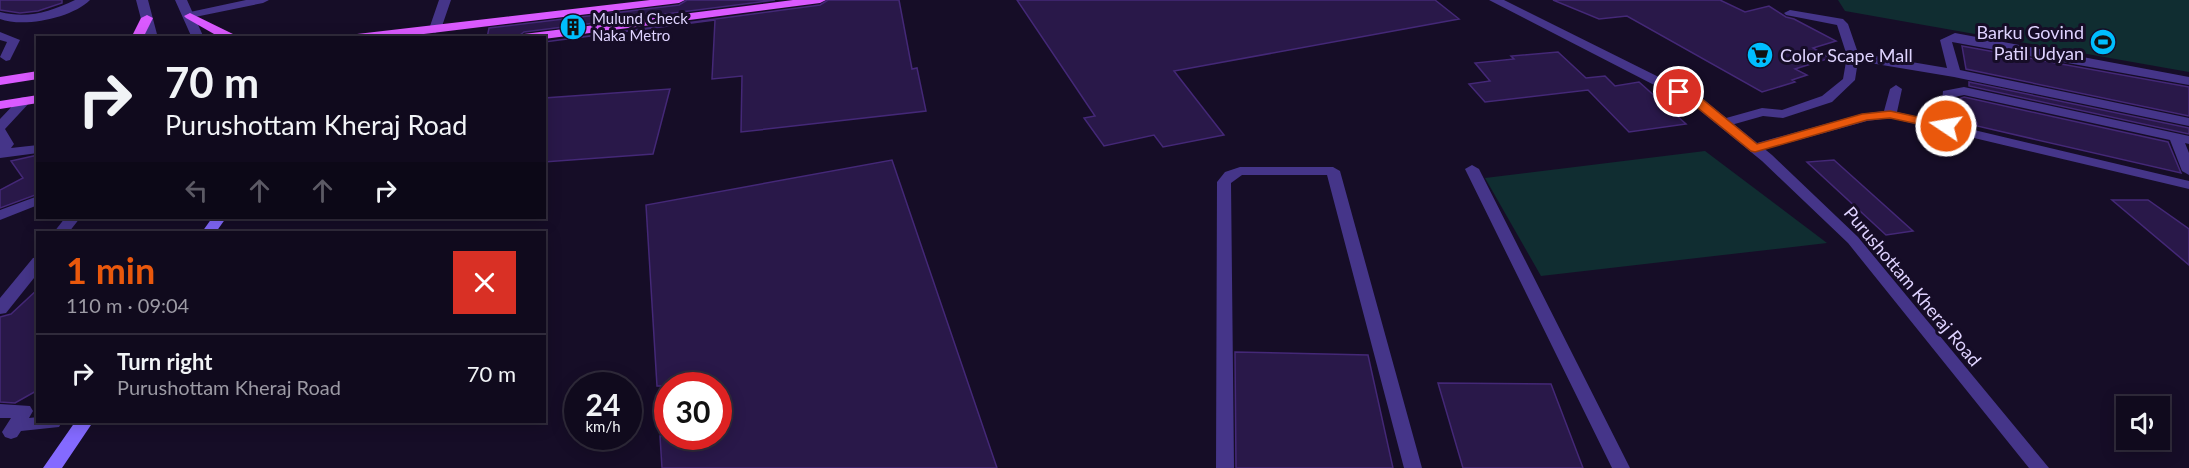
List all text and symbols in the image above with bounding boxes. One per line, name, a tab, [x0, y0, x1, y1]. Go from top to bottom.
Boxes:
place label: Mulund Check Naka Metro	[592, 9, 688, 44]
building icon: Mulund Check Naka Metro	[558, 12, 588, 42]
place label: Barku Govind Patil Udyan	[1976, 21, 2084, 64]
sports icon: Barku Govind Patil Udyan	[2088, 27, 2118, 57]
supermarket icon: Color Scape Mall	[1745, 40, 1775, 70]
place label: Color Scape Mall	[1780, 44, 1913, 66]
text: 70 m	[165, 57, 259, 107]
icon: right	[66, 60, 144, 138]
pin	[1653, 66, 1704, 117]
icon: arrive	[1662, 75, 1695, 108]
position arrow	[1914, 94, 1978, 158]
text: Purushottam Kheraj Road	[165, 108, 467, 141]
icon: left	[180, 174, 213, 207]
icon: ahead	[243, 174, 276, 207]
icon: ahead	[306, 174, 339, 207]
icon: right	[369, 174, 402, 207]
street label: Purushottam Kheraj Road	[1840, 202, 1986, 370]
text: 1 min	[66, 248, 155, 292]
button: close	[453, 251, 516, 314]
text: 110 m · 09:04	[66, 293, 189, 317]
text: Turn right	[117, 348, 212, 375]
icon: right	[66, 357, 99, 390]
text: 70 m	[467, 360, 516, 387]
speed limit sign: 30	[654, 372, 732, 450]
text: Purushottam Kheraj Road	[117, 375, 341, 399]
text: 24	[586, 386, 620, 422]
map controls	[2116, 396, 2170, 450]
button: sound	[2116, 396, 2170, 450]
text: km/h	[585, 417, 621, 435]

